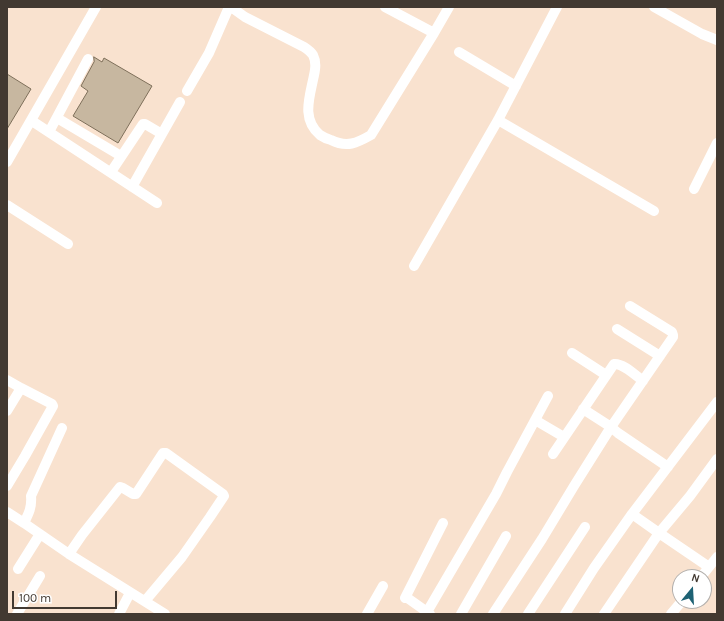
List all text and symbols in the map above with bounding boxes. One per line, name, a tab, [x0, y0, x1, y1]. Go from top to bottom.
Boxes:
north arrow	[672, 569, 712, 609]
text: N	[690, 571, 701, 585]
scale bar	[14, 583, 119, 609]
text: 100 m	[19, 591, 51, 605]

